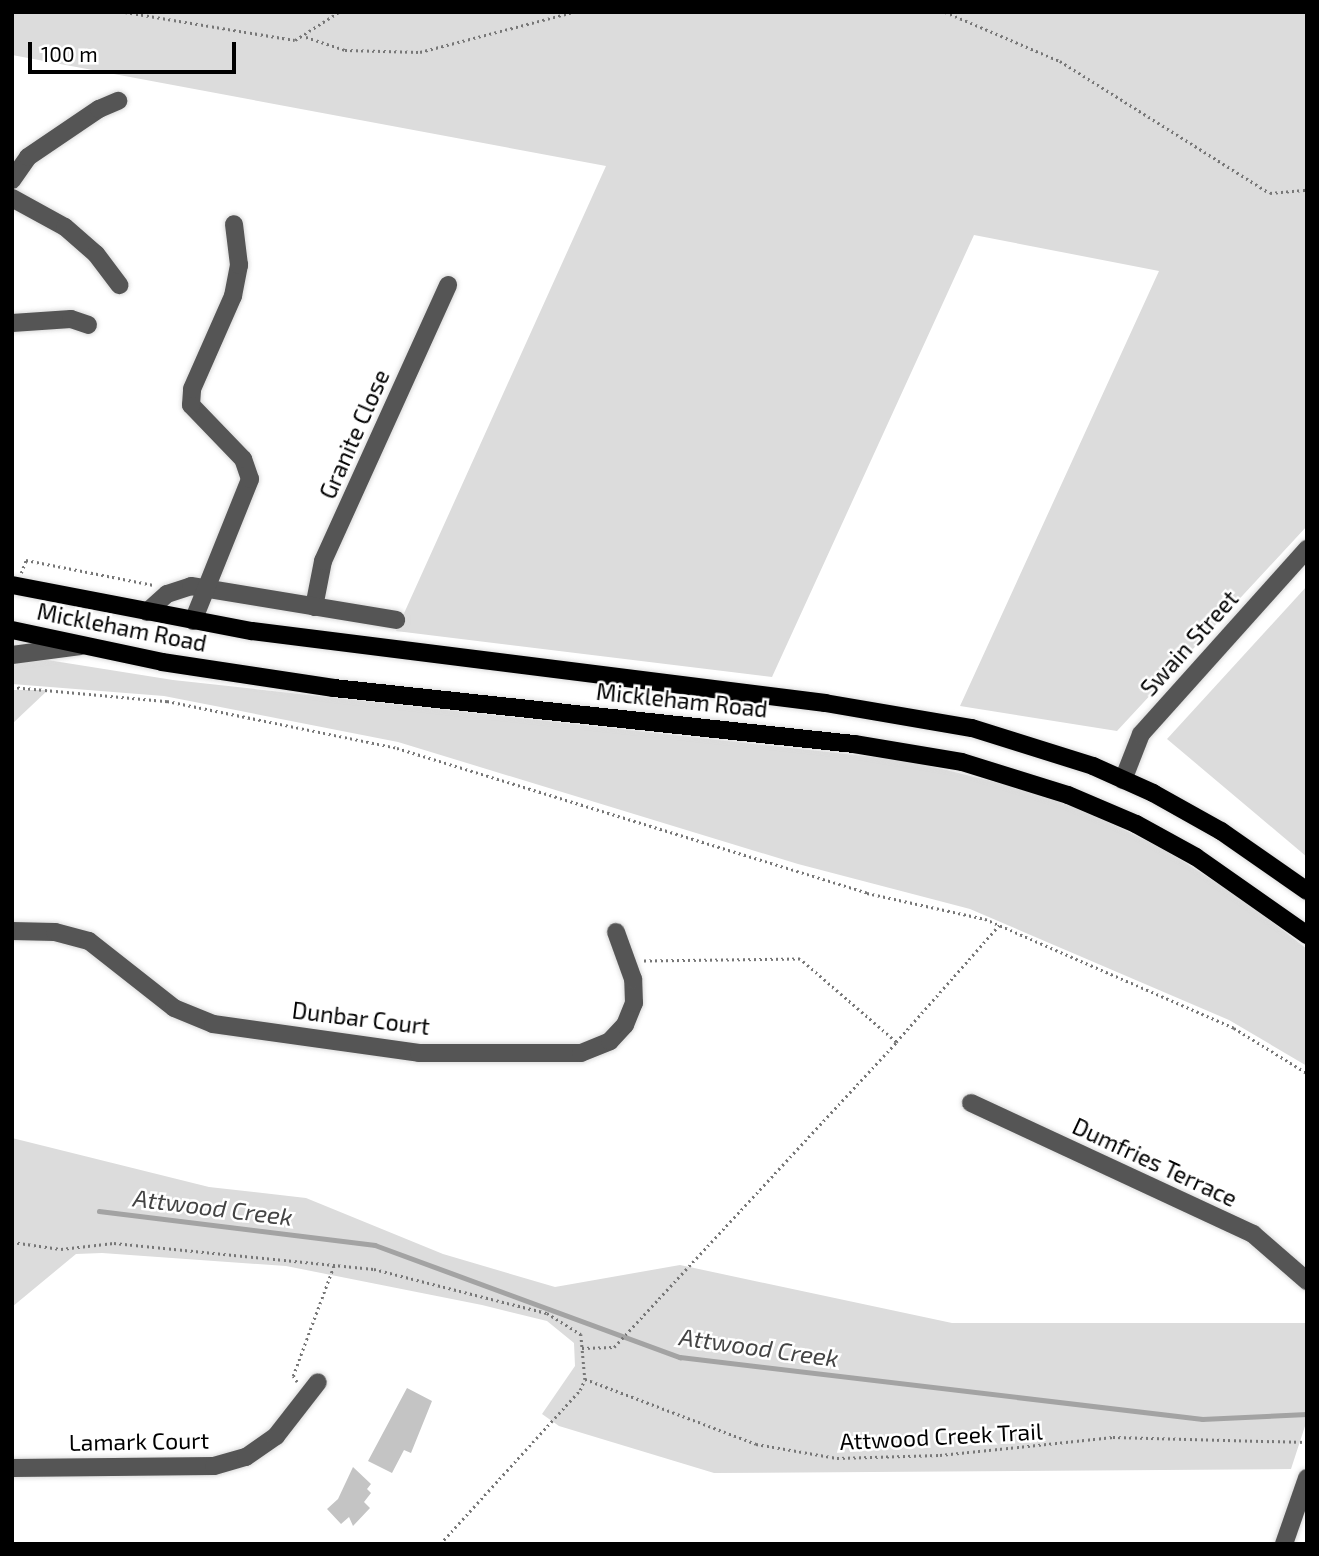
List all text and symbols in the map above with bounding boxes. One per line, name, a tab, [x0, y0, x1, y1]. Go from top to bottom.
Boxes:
scale bar	[32, 28, 240, 72]
text: 100 m	[41, 41, 98, 66]
street label: Granite Close	[313, 365, 395, 503]
street label: Swain Street	[1134, 585, 1244, 701]
street label: Mickleham Road	[35, 597, 209, 657]
street label: Mickleham Road	[595, 677, 769, 723]
street label: Dunbar Court	[290, 996, 432, 1040]
street label: Dumfries Terrace	[1068, 1112, 1242, 1212]
water label: Attwood Creek	[132, 1183, 294, 1231]
water label: Attwood Creek	[678, 1322, 840, 1372]
street label: Attwood Creek Trail	[838, 1417, 1044, 1455]
street label: Lamark Court	[68, 1426, 210, 1456]

